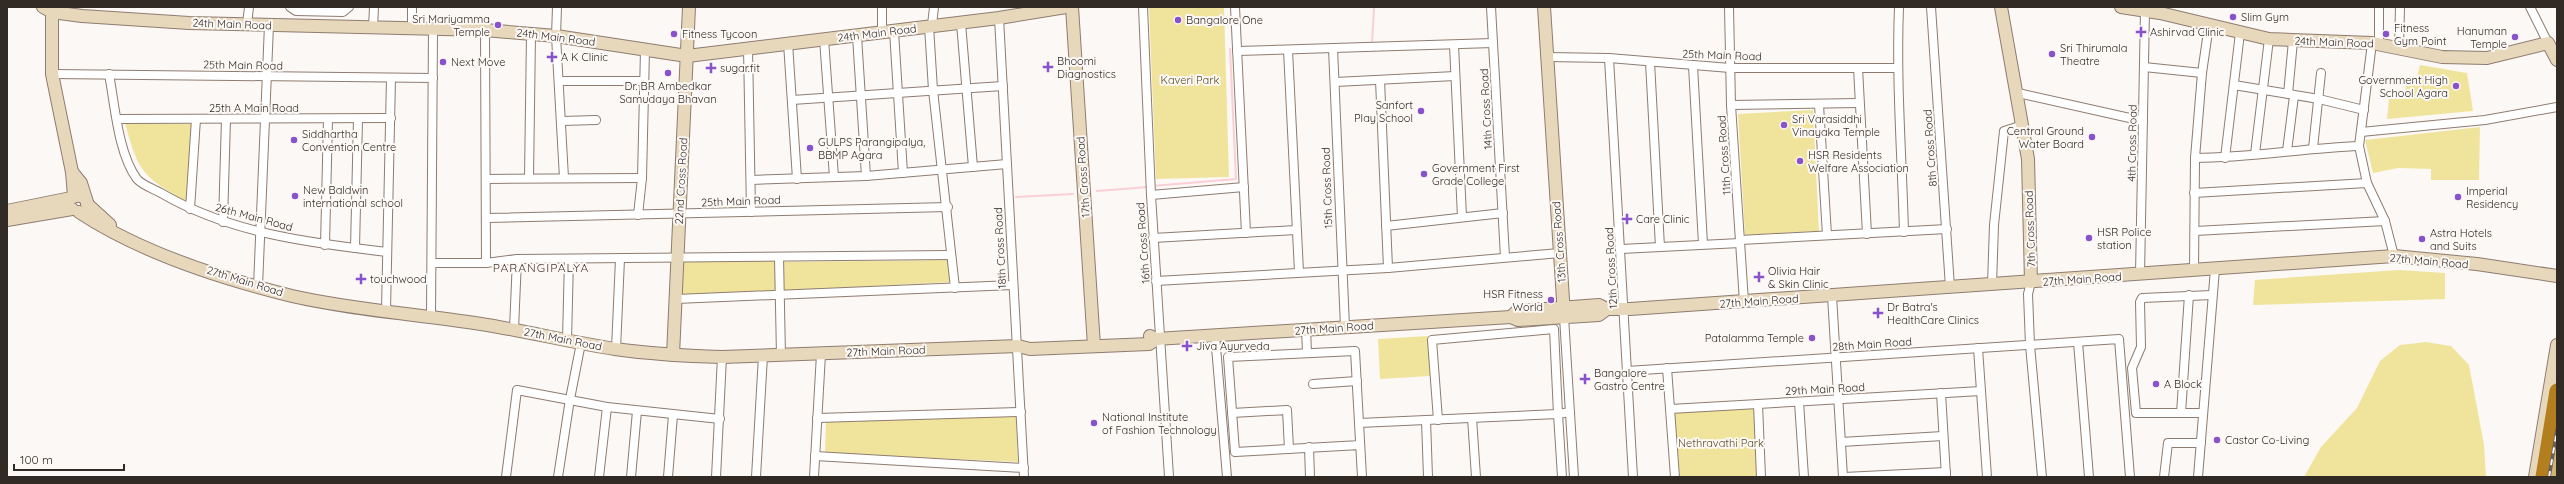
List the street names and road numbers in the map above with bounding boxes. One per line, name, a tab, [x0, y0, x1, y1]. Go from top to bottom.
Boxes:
street label: 24th Main Road	[192, 16, 272, 32]
street label: 24th Main Road	[837, 21, 917, 45]
street label: 24th Main Road	[516, 25, 596, 49]
street label: 24th Main Road	[2294, 34, 2374, 50]
street label: 25th Main Road	[1682, 47, 1762, 63]
street label: 25th Main Road	[203, 57, 283, 73]
street label: 14th Cross Road	[1477, 68, 1495, 150]
street label: 25th A Main Road	[209, 101, 299, 115]
street label: 4th Cross Road	[2124, 104, 2140, 182]
street label: 8th Cross Road	[1920, 109, 1940, 187]
street label: 11th Cross Road	[1714, 115, 1734, 195]
street label: 17th Cross Road	[1073, 136, 1093, 218]
street label: 22nd Cross Road	[672, 137, 690, 225]
street label: 15th Cross Road	[1319, 147, 1335, 229]
street label: 7th Cross Road	[2022, 190, 2038, 268]
street label: 25th Main Road	[701, 193, 781, 209]
street label: 26th Main Road	[214, 200, 294, 234]
street label: 13th Cross Road	[1549, 201, 1569, 283]
street label: 16th Cross Road	[1133, 202, 1153, 284]
street label: 18th Cross Road	[991, 207, 1009, 289]
street label: 12th Cross Road	[1602, 227, 1620, 309]
street label: 27th Main Road	[2389, 251, 2469, 271]
street label: 27th Main Road	[205, 263, 285, 299]
street label: 27th Main Road	[2042, 269, 2122, 289]
street label: 27th Main Road	[1719, 291, 1799, 311]
street label: 27th Main Road	[1294, 318, 1374, 338]
street label: 27th Main Road	[523, 325, 603, 353]
street label: 28th Main Road	[1832, 334, 1912, 354]
street label: 27th Main Road	[846, 343, 926, 359]
street label: 29th Main Road	[1785, 380, 1865, 398]

